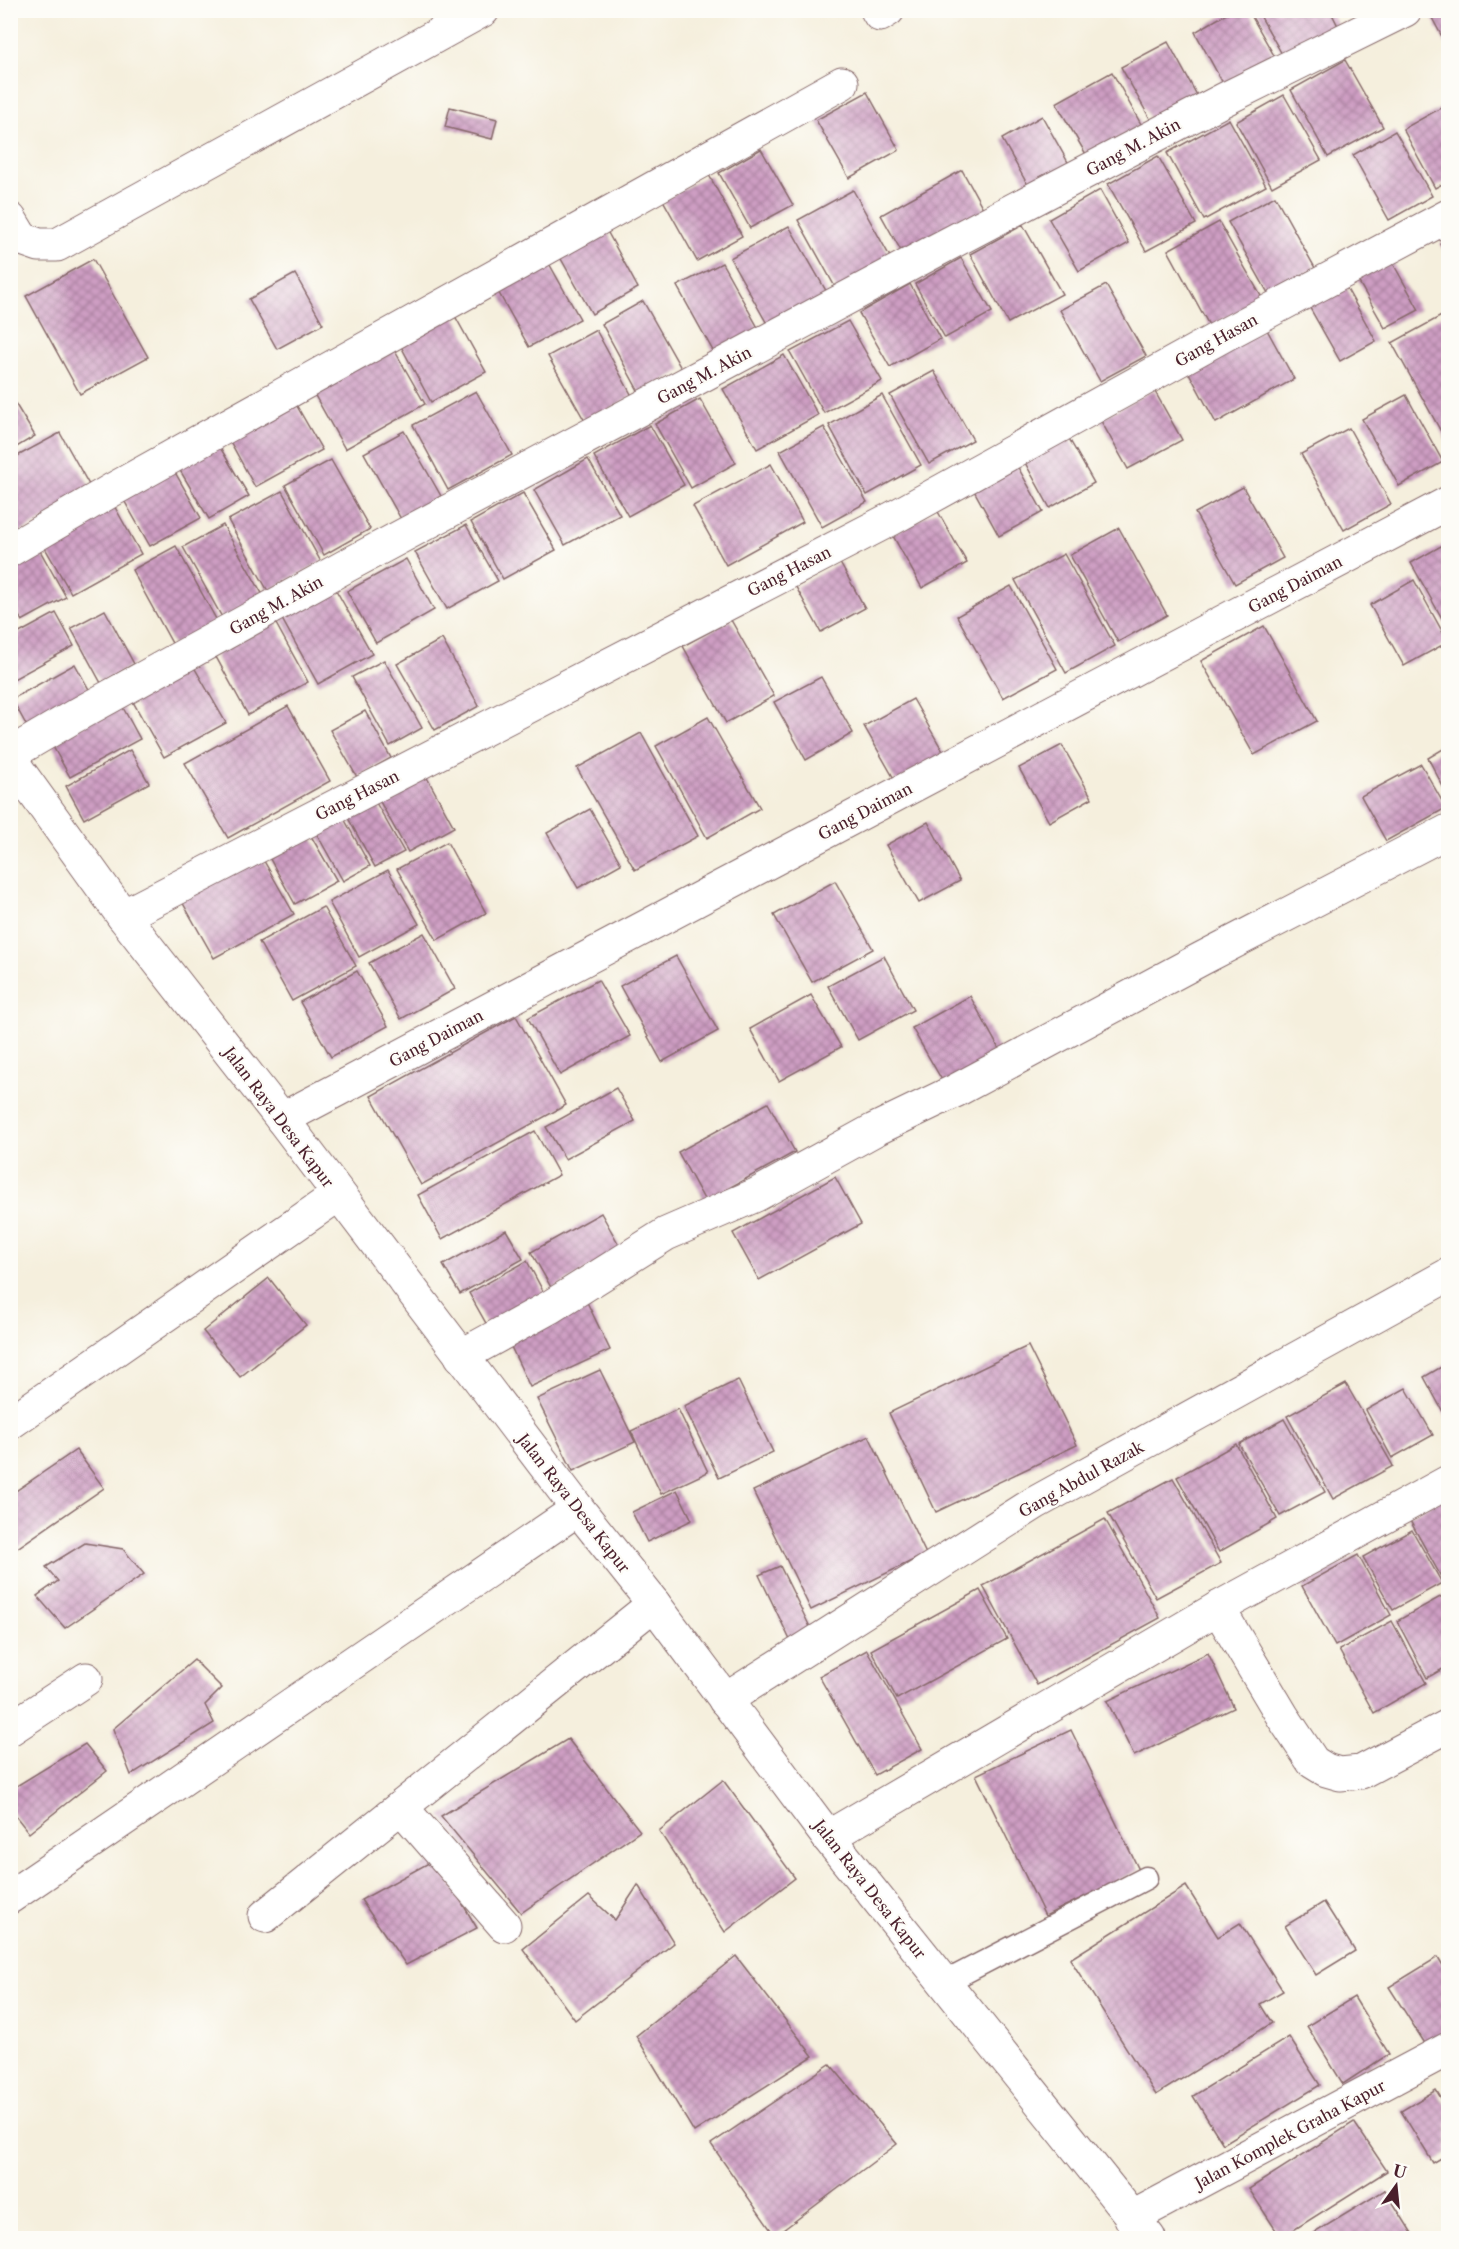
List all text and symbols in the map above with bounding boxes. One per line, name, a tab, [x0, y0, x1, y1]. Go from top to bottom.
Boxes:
street label: Gang M. Akin	[1082, 114, 1184, 180]
street label: Gang Hasan	[1171, 309, 1261, 371]
street label: Gang M. Akin	[653, 342, 755, 408]
street label: Gang Hasan	[744, 541, 834, 601]
street label: Gang Daiman	[1245, 551, 1345, 617]
street label: Gang M. Akin	[226, 571, 326, 639]
street label: Gang Hasan	[312, 765, 402, 825]
street label: Gang Daiman	[815, 778, 915, 844]
street label: Gang Daiman	[386, 1005, 486, 1071]
street label: Jalan Raya Desa Kapur	[218, 1040, 339, 1191]
street label: Jalan Raya Desa Kapur	[512, 1427, 635, 1577]
street label: Gang Abdul Razak	[1015, 1436, 1148, 1522]
street label: Jalan Raya Desa Kapur	[808, 1813, 931, 1963]
street label: Jalan Komplek Graha Kapur	[1189, 2075, 1389, 2194]
north arrow	[1366, 2156, 1426, 2216]
text: U	[1391, 2160, 1409, 2183]

